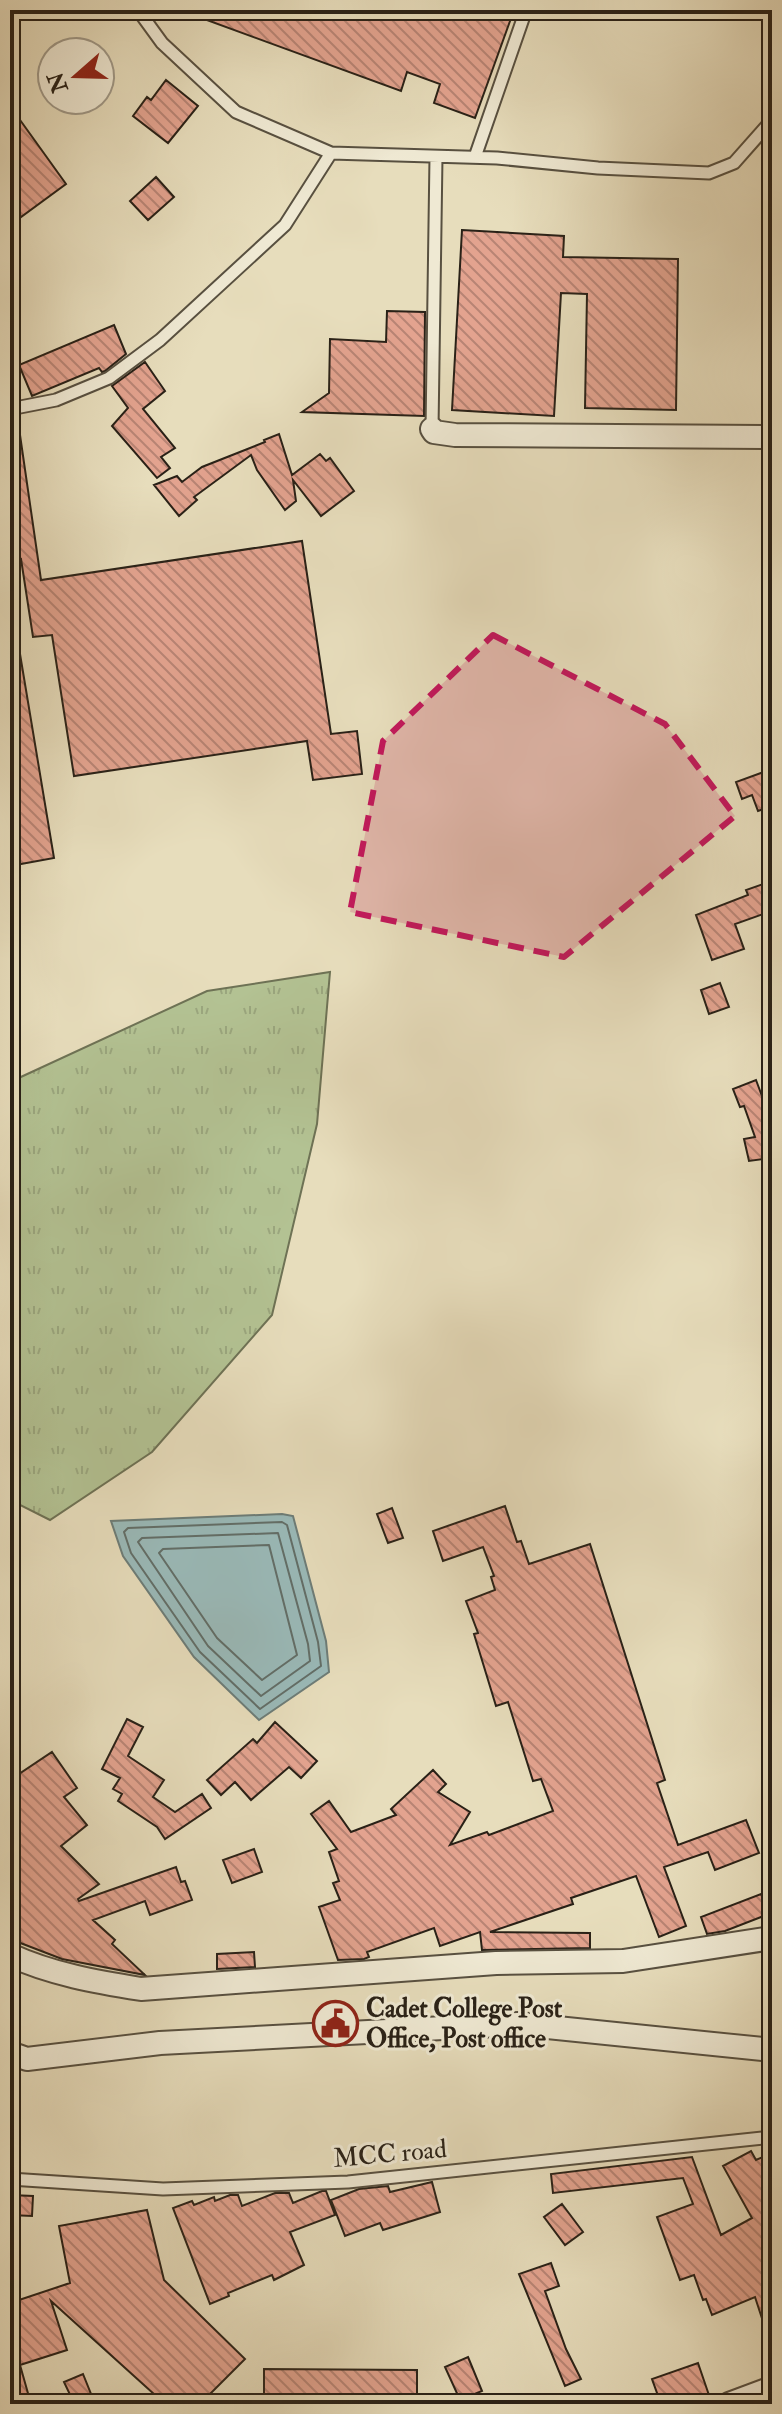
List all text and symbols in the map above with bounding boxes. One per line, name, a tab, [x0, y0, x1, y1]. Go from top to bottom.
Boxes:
north arrow	[36, 36, 116, 116]
text: N	[42, 68, 75, 97]
place label: Cadet College Post Office, Post office	[366, 1993, 563, 2055]
public building icon: Cadet College Post Office, Post office	[311, 2000, 359, 2048]
street label: MCC road	[332, 2133, 448, 2175]

